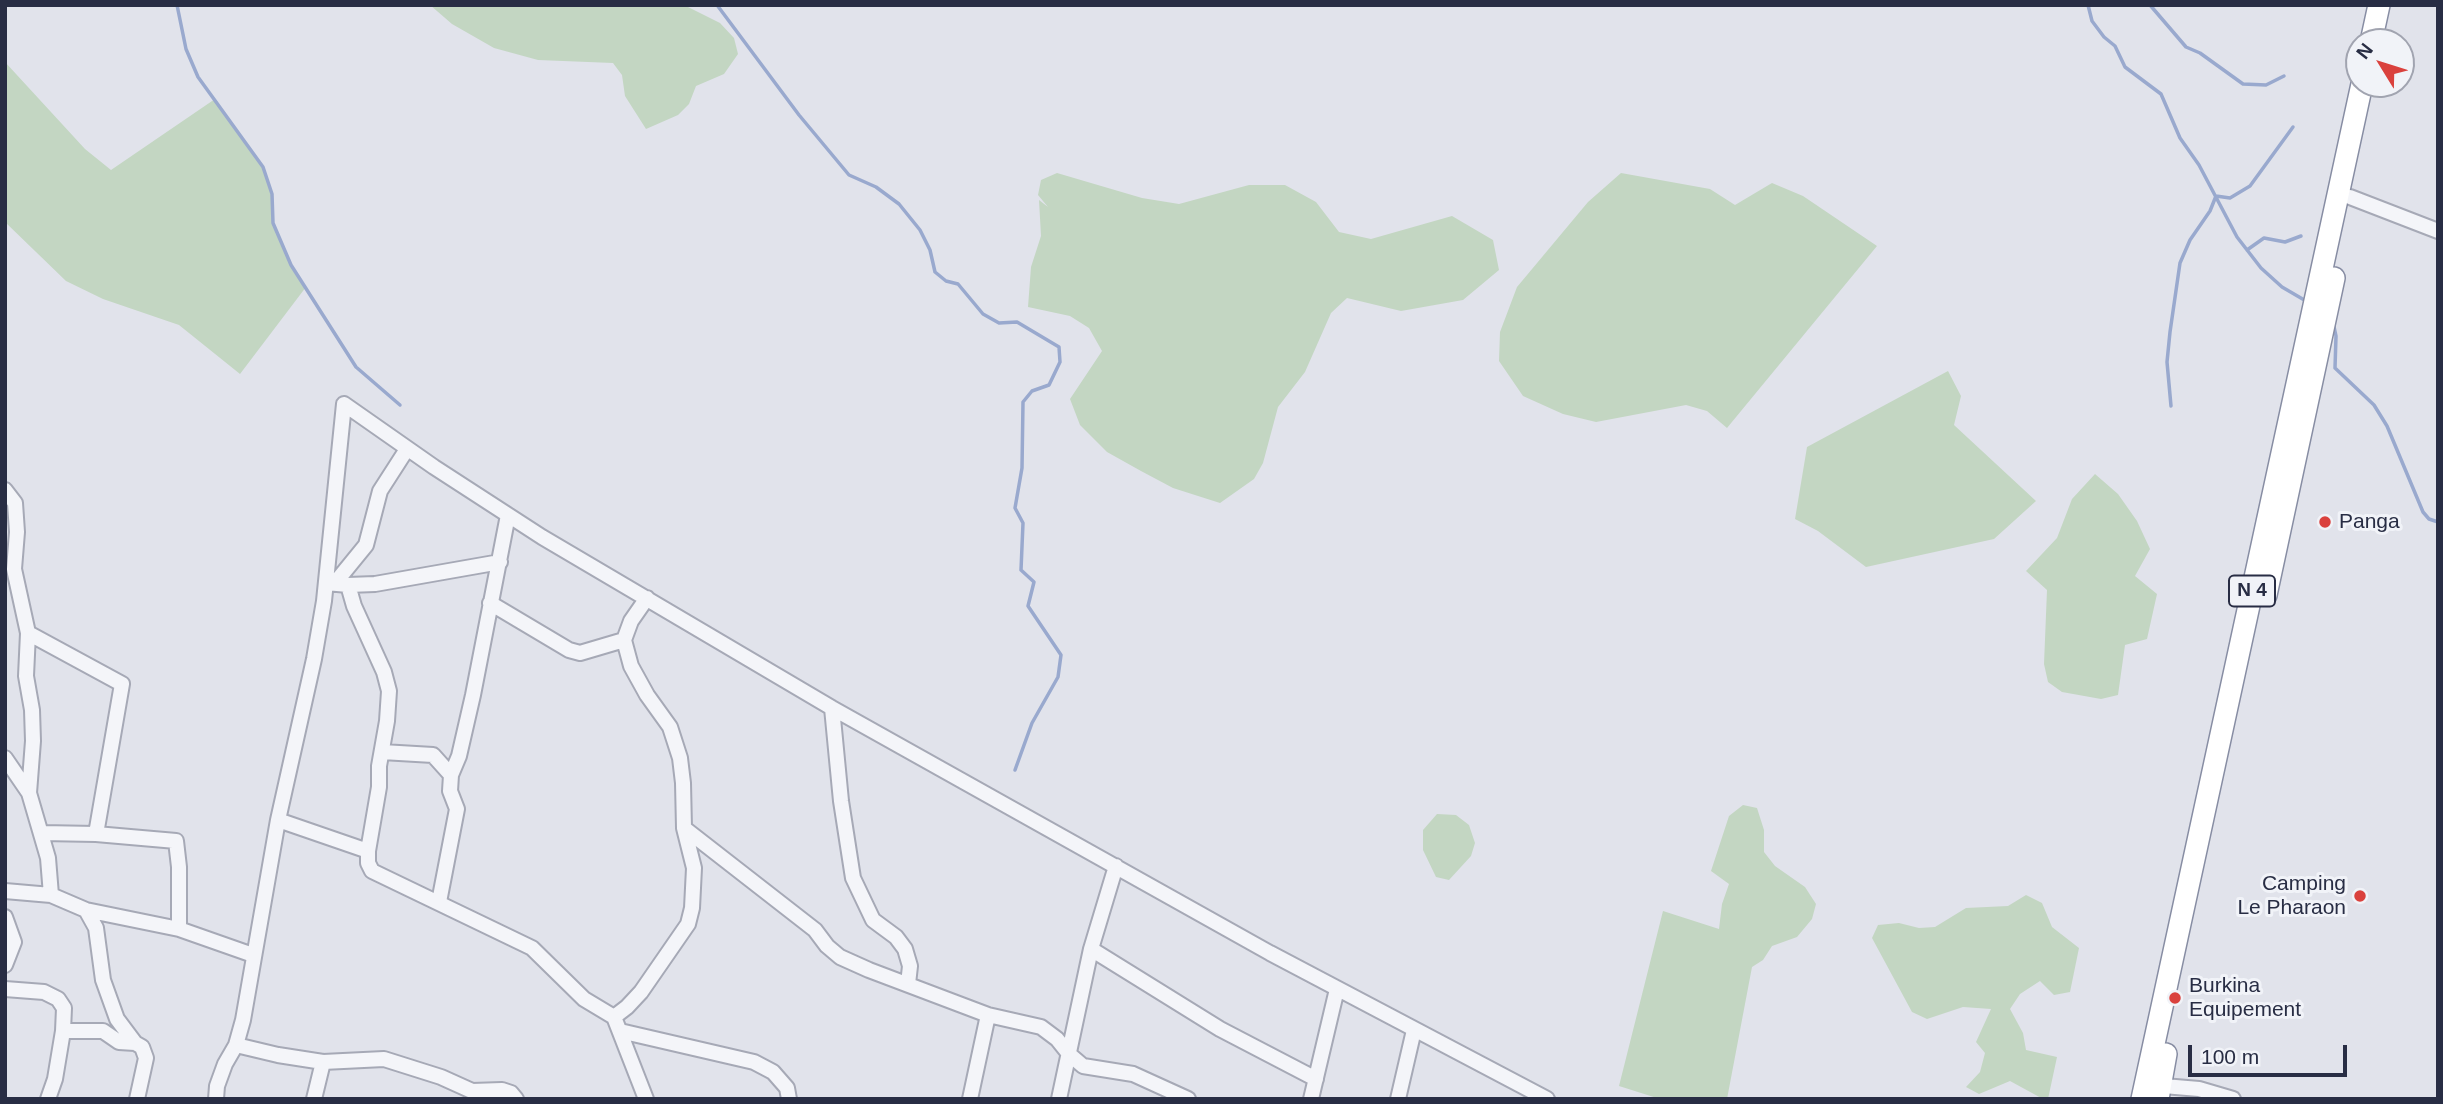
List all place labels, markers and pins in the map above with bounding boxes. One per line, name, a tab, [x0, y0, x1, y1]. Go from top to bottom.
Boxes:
place label: Panga	[2339, 509, 2400, 535]
marker: Panga	[2317, 514, 2333, 530]
place label: Camping Le Pharaon	[2237, 871, 2346, 921]
marker: Camping Le Pharaon	[2352, 888, 2368, 904]
place label: Burkina Equipement	[2189, 973, 2301, 1023]
marker: Burkina Equipement	[2167, 990, 2183, 1006]

